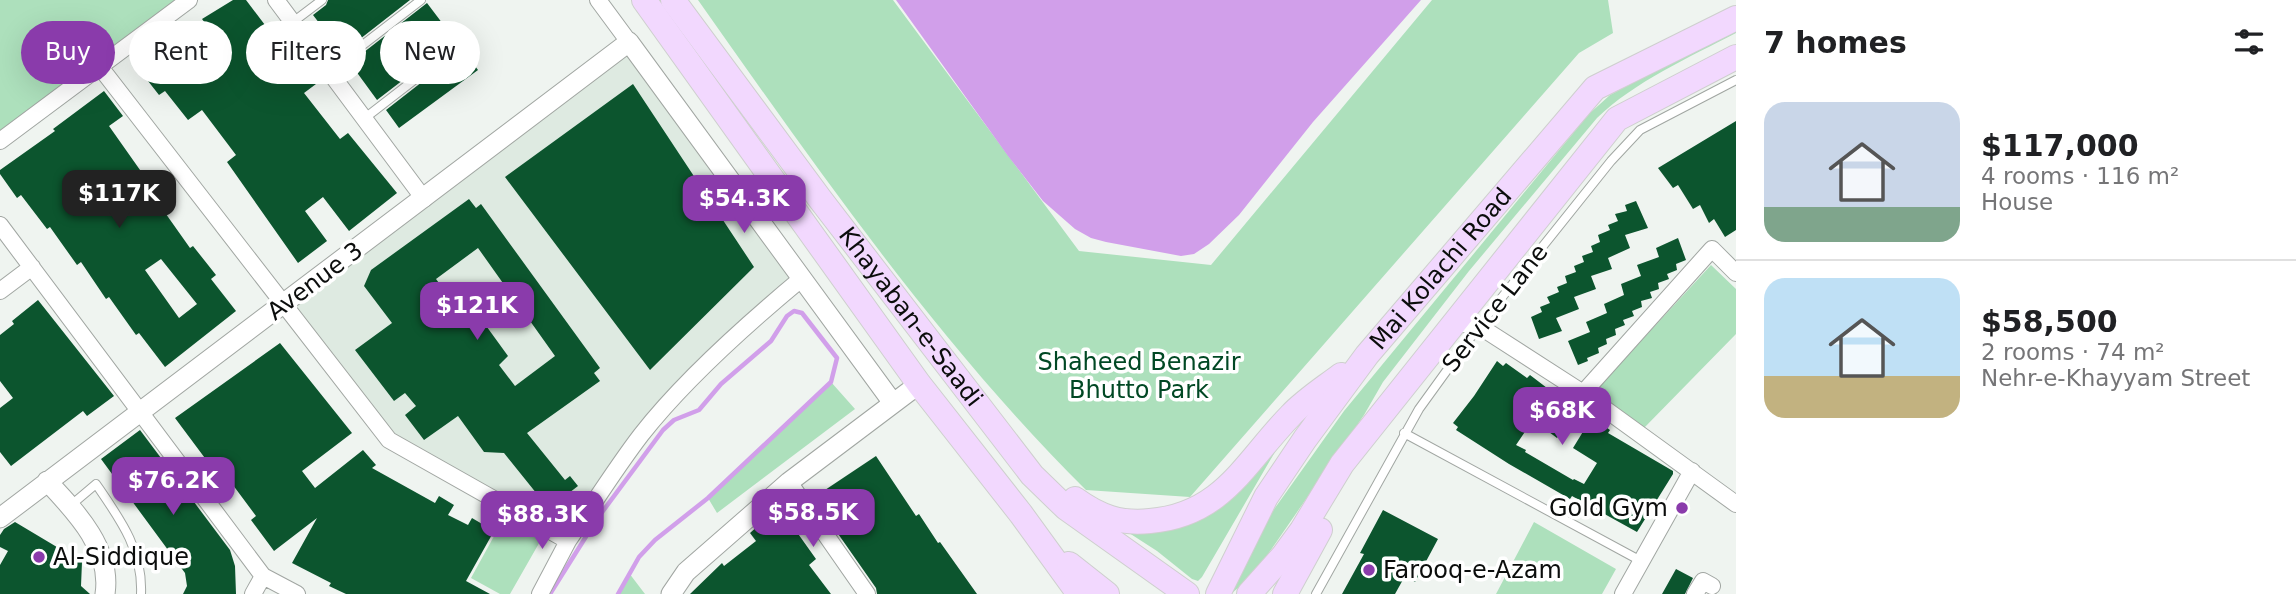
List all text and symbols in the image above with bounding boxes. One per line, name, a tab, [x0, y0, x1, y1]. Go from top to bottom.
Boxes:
chip: Buy	[21, 21, 115, 84]
chip: Rent	[129, 21, 232, 84]
chip: Filters	[246, 21, 366, 84]
chip: New	[380, 21, 480, 84]
icon: filters	[2230, 23, 2268, 61]
text: 7 homes	[1764, 25, 1907, 60]
text: $117,000	[1981, 128, 2139, 163]
icon: home	[1820, 130, 1904, 214]
text: 4 rooms · 116 m²	[1981, 163, 2179, 189]
pin: $117K	[70, 170, 168, 230]
pin: $54.3K	[687, 176, 801, 235]
text: $117K	[78, 180, 160, 206]
street label: Mai Kolachi Road	[1364, 182, 1517, 355]
text: $54.3K	[699, 185, 789, 211]
text: House	[1981, 189, 2053, 215]
street label: Khayaban-e-Saadi	[833, 222, 988, 412]
street label: Avenue 3	[262, 236, 368, 326]
street label: Service Lane	[1436, 239, 1554, 377]
pin: $121K	[428, 282, 526, 342]
text: $121K	[436, 292, 518, 318]
text: $58,500	[1981, 304, 2118, 339]
icon: home	[1820, 306, 1904, 390]
text: 2 rooms · 74 m²	[1981, 339, 2165, 365]
park label: Shaheed Benazir Bhutto Park	[1037, 348, 1241, 404]
text: Nehr-e-Khayyam Street	[1981, 365, 2250, 391]
pin: $68K	[1521, 388, 1603, 447]
text: $68K	[1529, 397, 1595, 423]
pin: $76.2K	[116, 458, 230, 517]
text: $76.2K	[128, 467, 218, 493]
pin: $58.5K	[756, 490, 870, 549]
pin: $88.3K	[485, 491, 599, 551]
place label: Gold Gym	[1549, 494, 1668, 522]
text: $58.5K	[768, 499, 858, 525]
marker: Gold Gym	[1674, 500, 1690, 516]
text: $88.3K	[497, 501, 587, 527]
place label: Al-Siddique	[53, 543, 189, 571]
marker: Al-Siddique	[31, 549, 47, 565]
place label: Farooq-e-Azam	[1383, 556, 1562, 584]
marker: Farooq-e-Azam	[1361, 562, 1377, 578]

